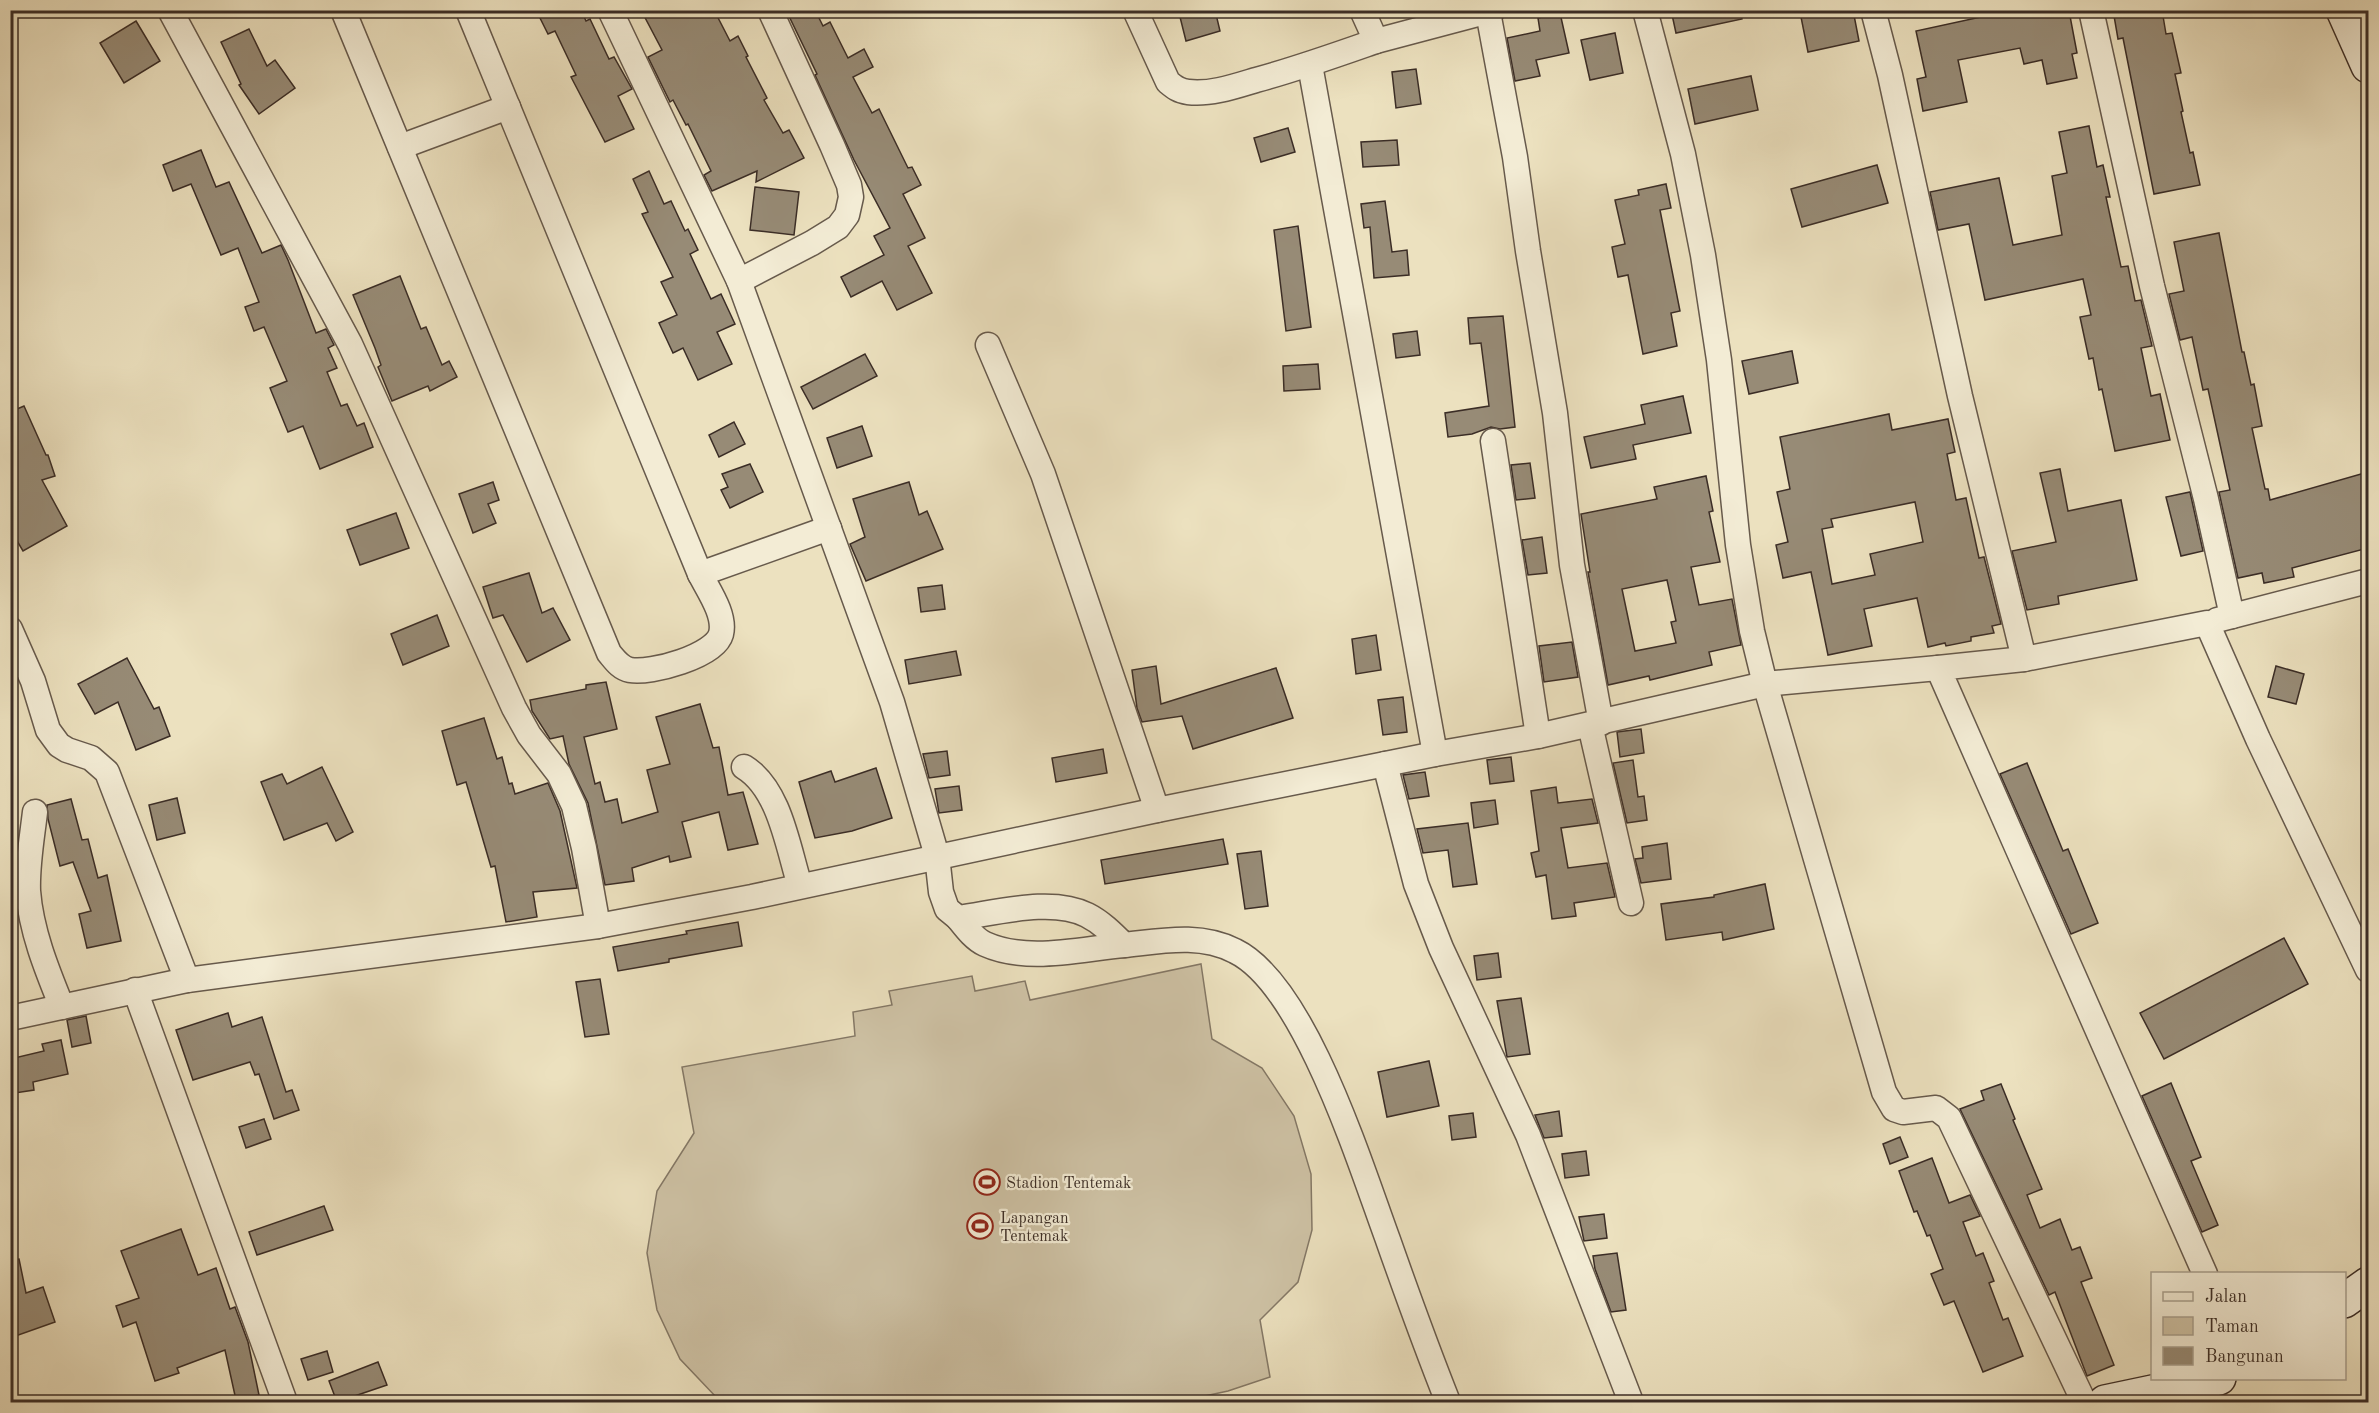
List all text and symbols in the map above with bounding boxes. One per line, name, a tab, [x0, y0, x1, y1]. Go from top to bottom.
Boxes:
sports icon: Stadion Tentemak	[972, 1167, 1002, 1197]
place label: Stadion Tentemak	[1006, 1176, 1131, 1192]
sports icon: Lapangan Tentemak	[965, 1211, 995, 1241]
place label: Lapangan Tentemak	[1000, 1211, 1069, 1245]
legend	[2151, 1272, 2346, 1380]
text: Jalan	[2205, 1288, 2247, 1306]
text: Taman	[2205, 1318, 2259, 1336]
text: Bangunan	[2205, 1348, 2284, 1366]

